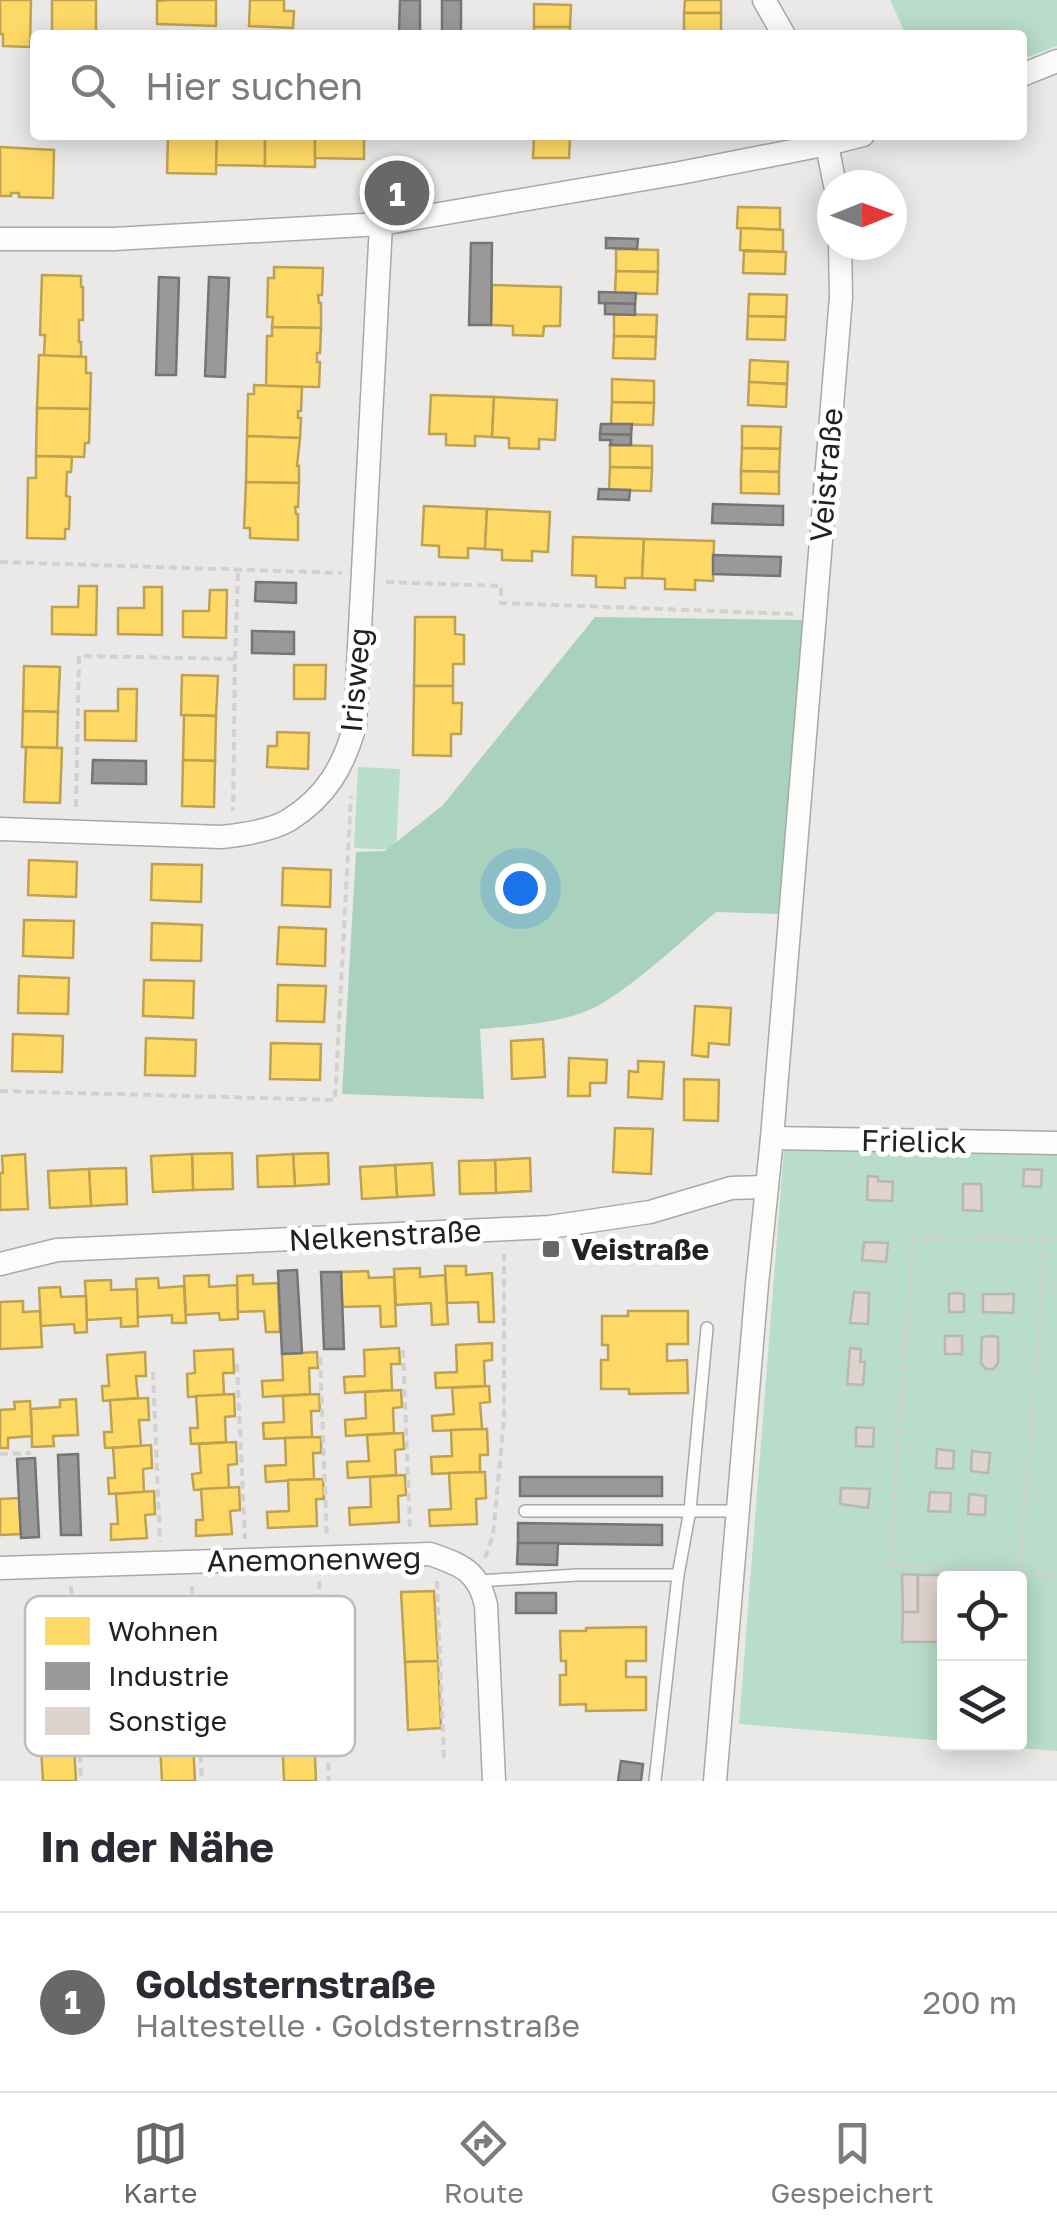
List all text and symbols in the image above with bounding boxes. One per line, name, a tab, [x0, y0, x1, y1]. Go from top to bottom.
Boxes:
search box	[30, 30, 1027, 140]
icon: search	[65, 58, 120, 113]
text: Hier suchen	[145, 63, 363, 108]
pin: 1	[364, 156, 430, 230]
north arrow	[817, 170, 907, 260]
street label: Veistraße	[802, 406, 850, 544]
street label: Irisweg	[332, 626, 378, 734]
your location	[495, 863, 546, 914]
street label: Frielick	[861, 1122, 967, 1160]
street label: Nelkenstraße	[288, 1212, 482, 1258]
place label: Veistraße	[571, 1231, 709, 1267]
marker: Veistraße	[540, 1238, 562, 1260]
street label: Anemonenweg	[207, 1539, 421, 1579]
map controls	[937, 1571, 1027, 1751]
button: locate	[937, 1571, 1027, 1661]
legend	[25, 1596, 355, 1756]
text: Wohnen	[108, 1614, 218, 1647]
text: Industrie	[108, 1659, 229, 1692]
button: layers	[937, 1661, 1027, 1751]
text: Sonstige	[108, 1704, 227, 1737]
text: In der Nähe	[40, 1821, 274, 1871]
text: Goldsternstraße	[135, 1961, 436, 2006]
text: 1	[64, 1983, 81, 2021]
text: 200 m	[922, 1983, 1017, 2021]
text: Haltestelle · Goldsternstraße	[135, 2006, 580, 2044]
tab: Karte	[123, 2116, 197, 2209]
tab: Route	[444, 2116, 524, 2209]
tab: Gespeichert	[770, 2116, 934, 2209]

